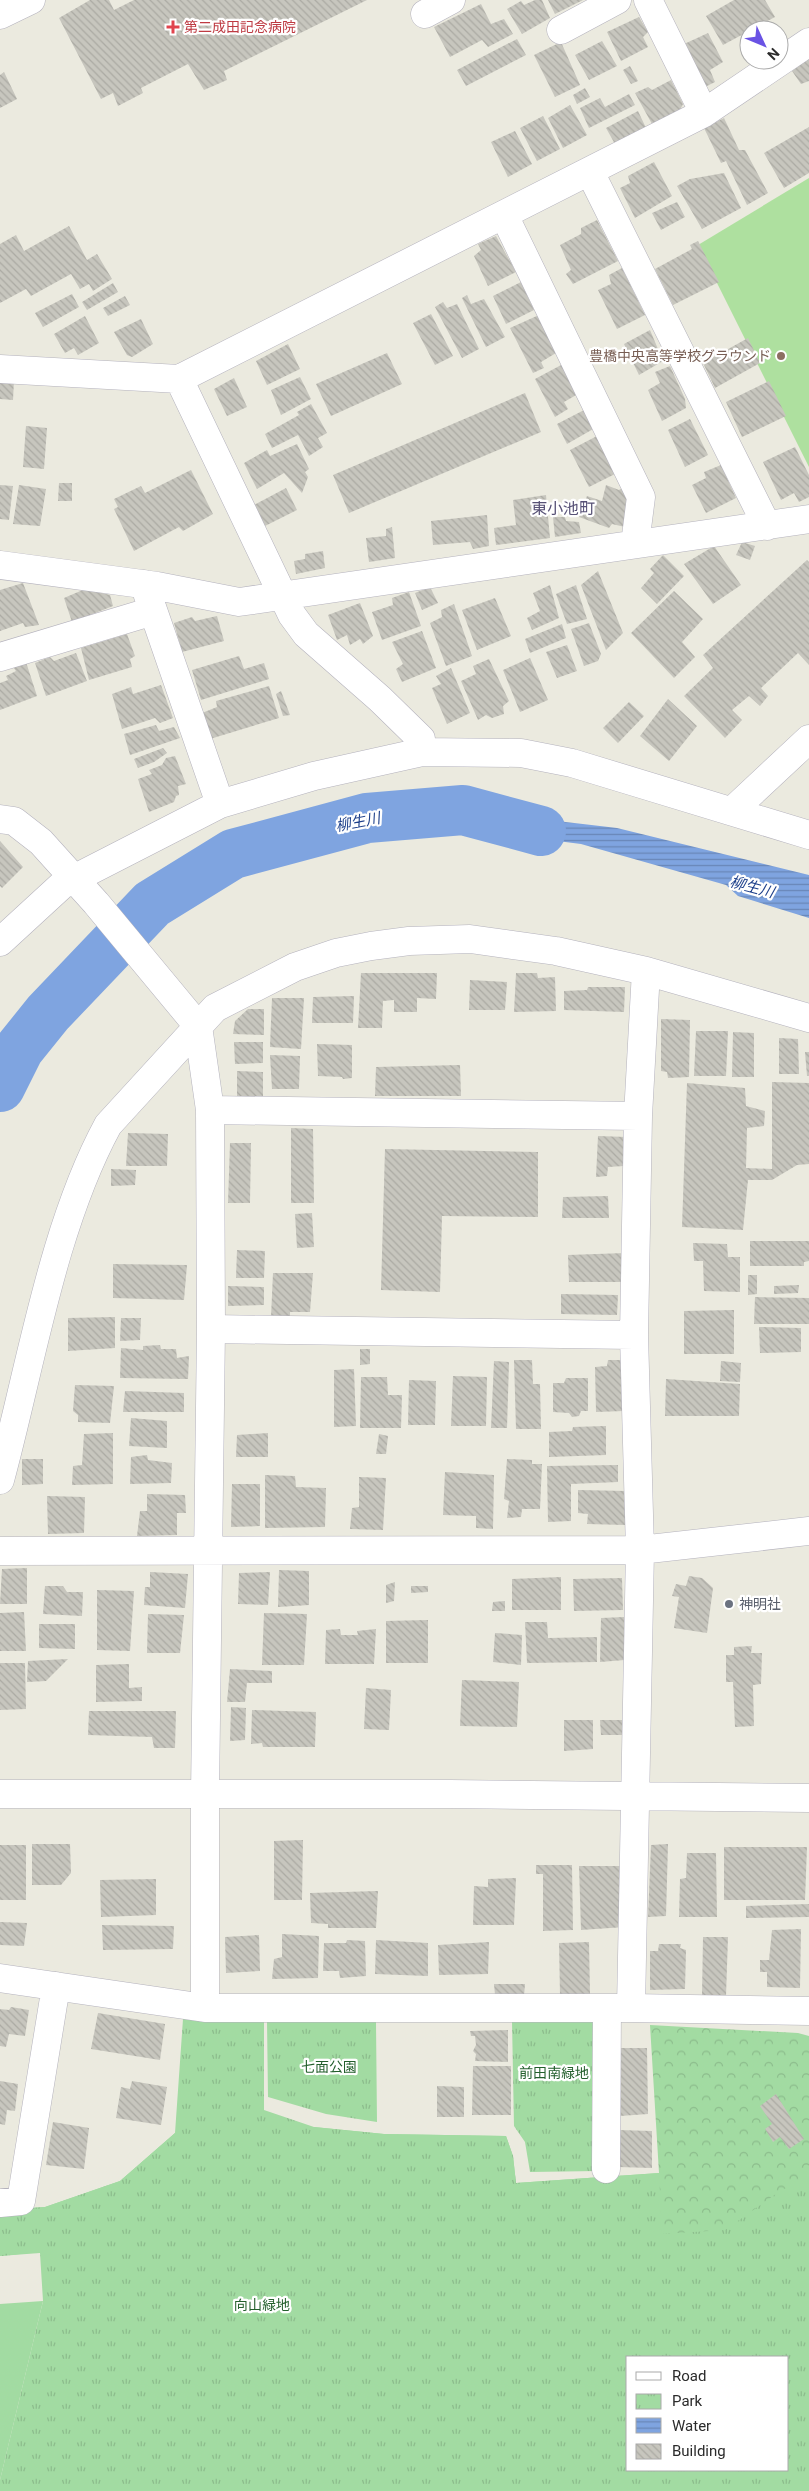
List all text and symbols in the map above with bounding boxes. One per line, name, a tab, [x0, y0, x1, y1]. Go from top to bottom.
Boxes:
place label: 第二成田記念病院	[184, 19, 296, 35]
marker: 第二成田記念病院	[166, 20, 180, 34]
north arrow	[739, 20, 789, 70]
text: N	[764, 45, 783, 63]
place label: 豊橋中央高等学校グラウンド	[589, 348, 771, 364]
marker: 豊橋中央高等学校グラウンド	[775, 350, 787, 362]
district label: 東小池町	[531, 499, 595, 518]
water label: 柳生川	[334, 808, 384, 835]
water label: 柳生川	[728, 872, 778, 902]
place label: 神明社	[739, 1596, 781, 1612]
marker: 神明社	[723, 1598, 735, 1610]
park label: 七面公園	[301, 2059, 357, 2075]
park label: 前田南緑地	[519, 2065, 589, 2081]
park label: 向山緑地	[234, 2297, 290, 2313]
legend	[626, 2356, 789, 2471]
text: Road	[672, 2367, 706, 2385]
text: Park	[672, 2392, 703, 2410]
text: Water	[672, 2417, 711, 2435]
text: Building	[672, 2442, 726, 2460]

